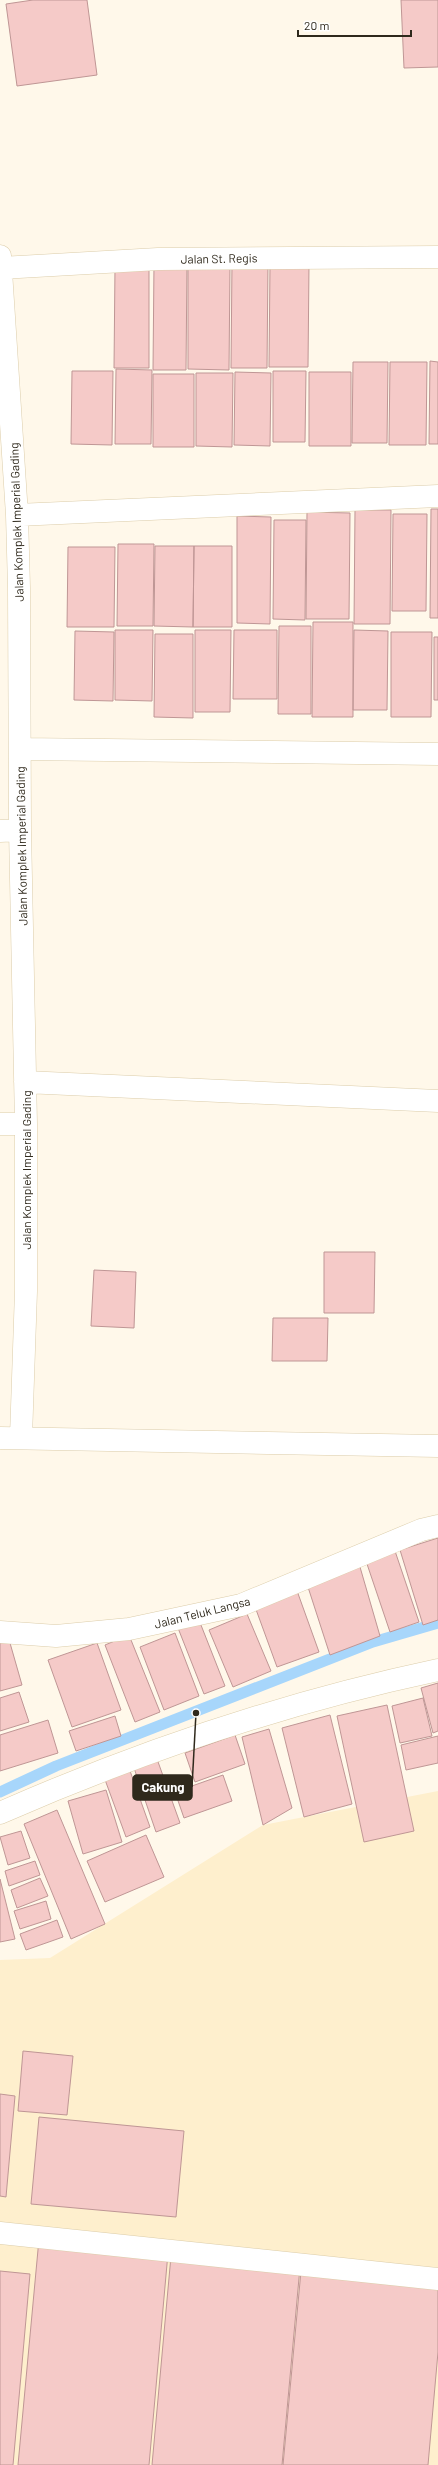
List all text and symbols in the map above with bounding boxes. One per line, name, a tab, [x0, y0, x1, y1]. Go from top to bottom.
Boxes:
scale bar	[298, 12, 411, 38]
text: 20 m	[304, 18, 330, 32]
street label: Jalan St. Regis	[180, 250, 258, 266]
street label: Jalan Komplek Imperial Gading	[6, 442, 26, 602]
street label: Jalan Komplek Imperial Gading	[13, 766, 29, 926]
street label: Jalan Komplek Imperial Gading	[19, 1090, 33, 1250]
street label: Jalan Teluk Langsa	[153, 1593, 251, 1631]
callout: Cakung	[133, 1775, 192, 1800]
text: Cakung	[141, 1779, 185, 1795]

